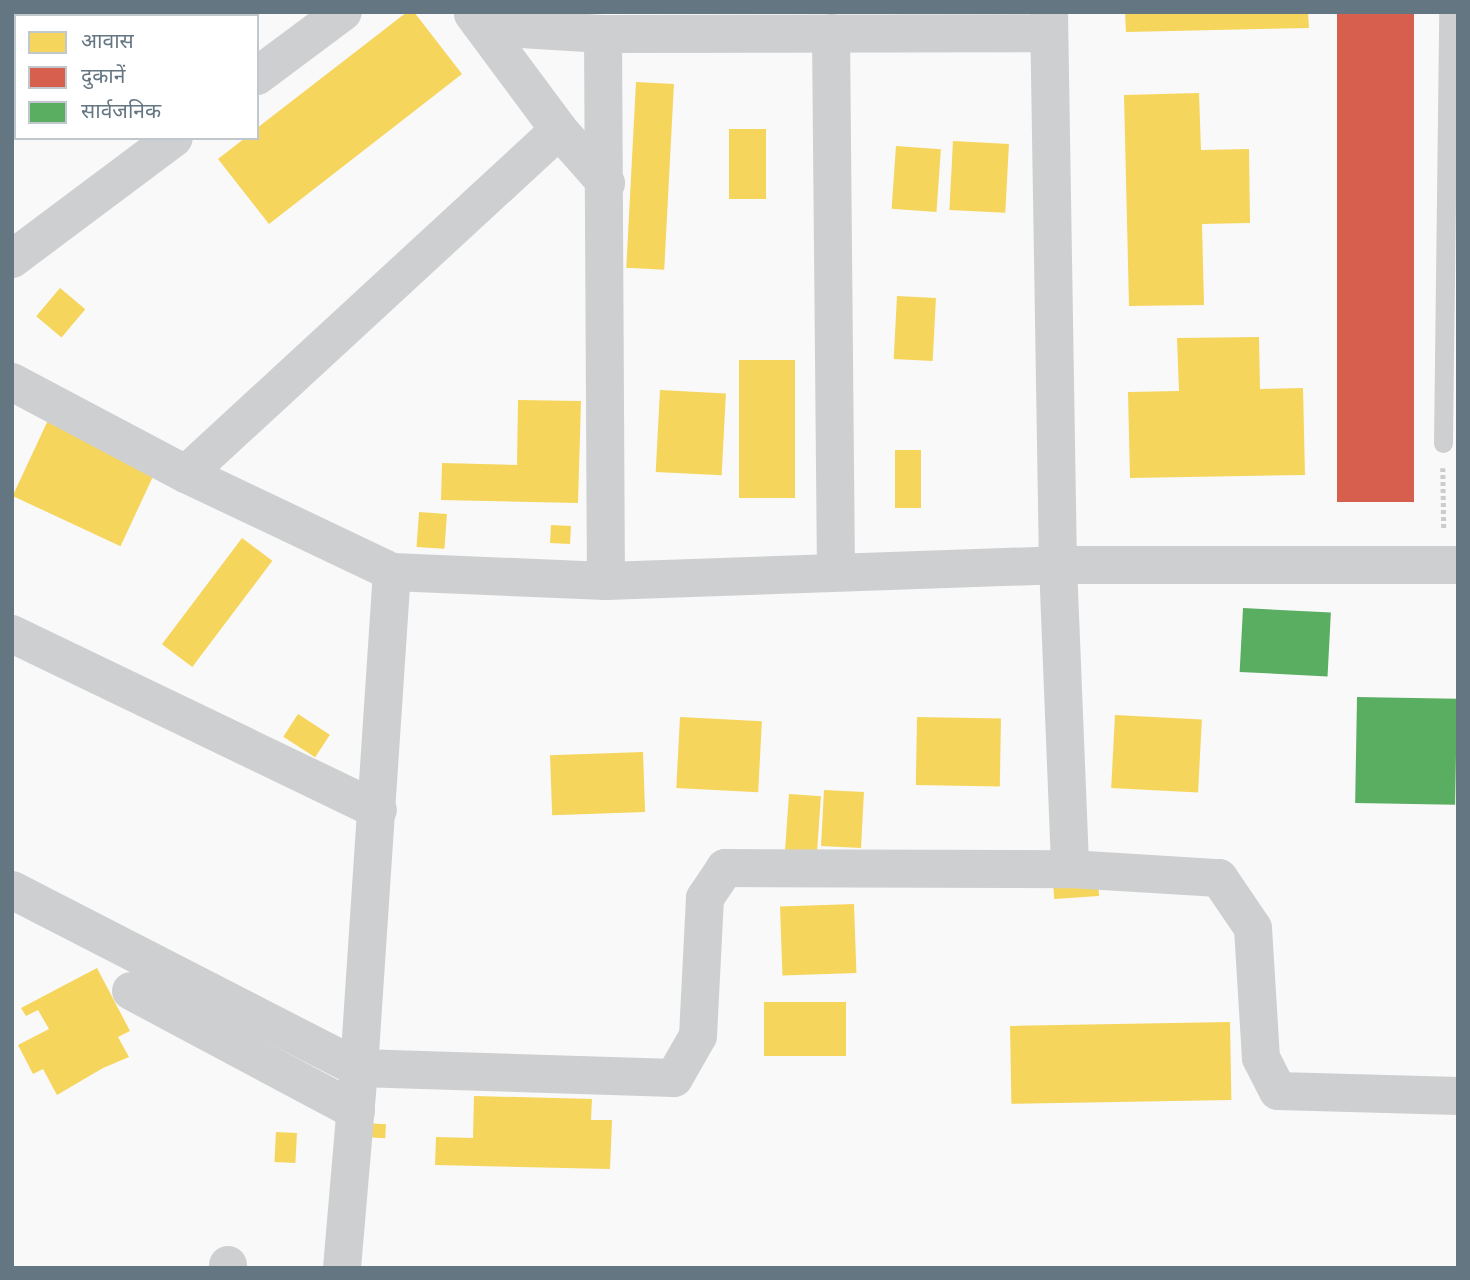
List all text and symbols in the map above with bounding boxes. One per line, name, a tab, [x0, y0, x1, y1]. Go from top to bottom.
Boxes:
legend	[14, 14, 259, 140]
text: आवास	[81, 28, 134, 52]
text: दुकानें	[81, 63, 125, 87]
text: सार्वजनिक	[81, 98, 161, 122]

